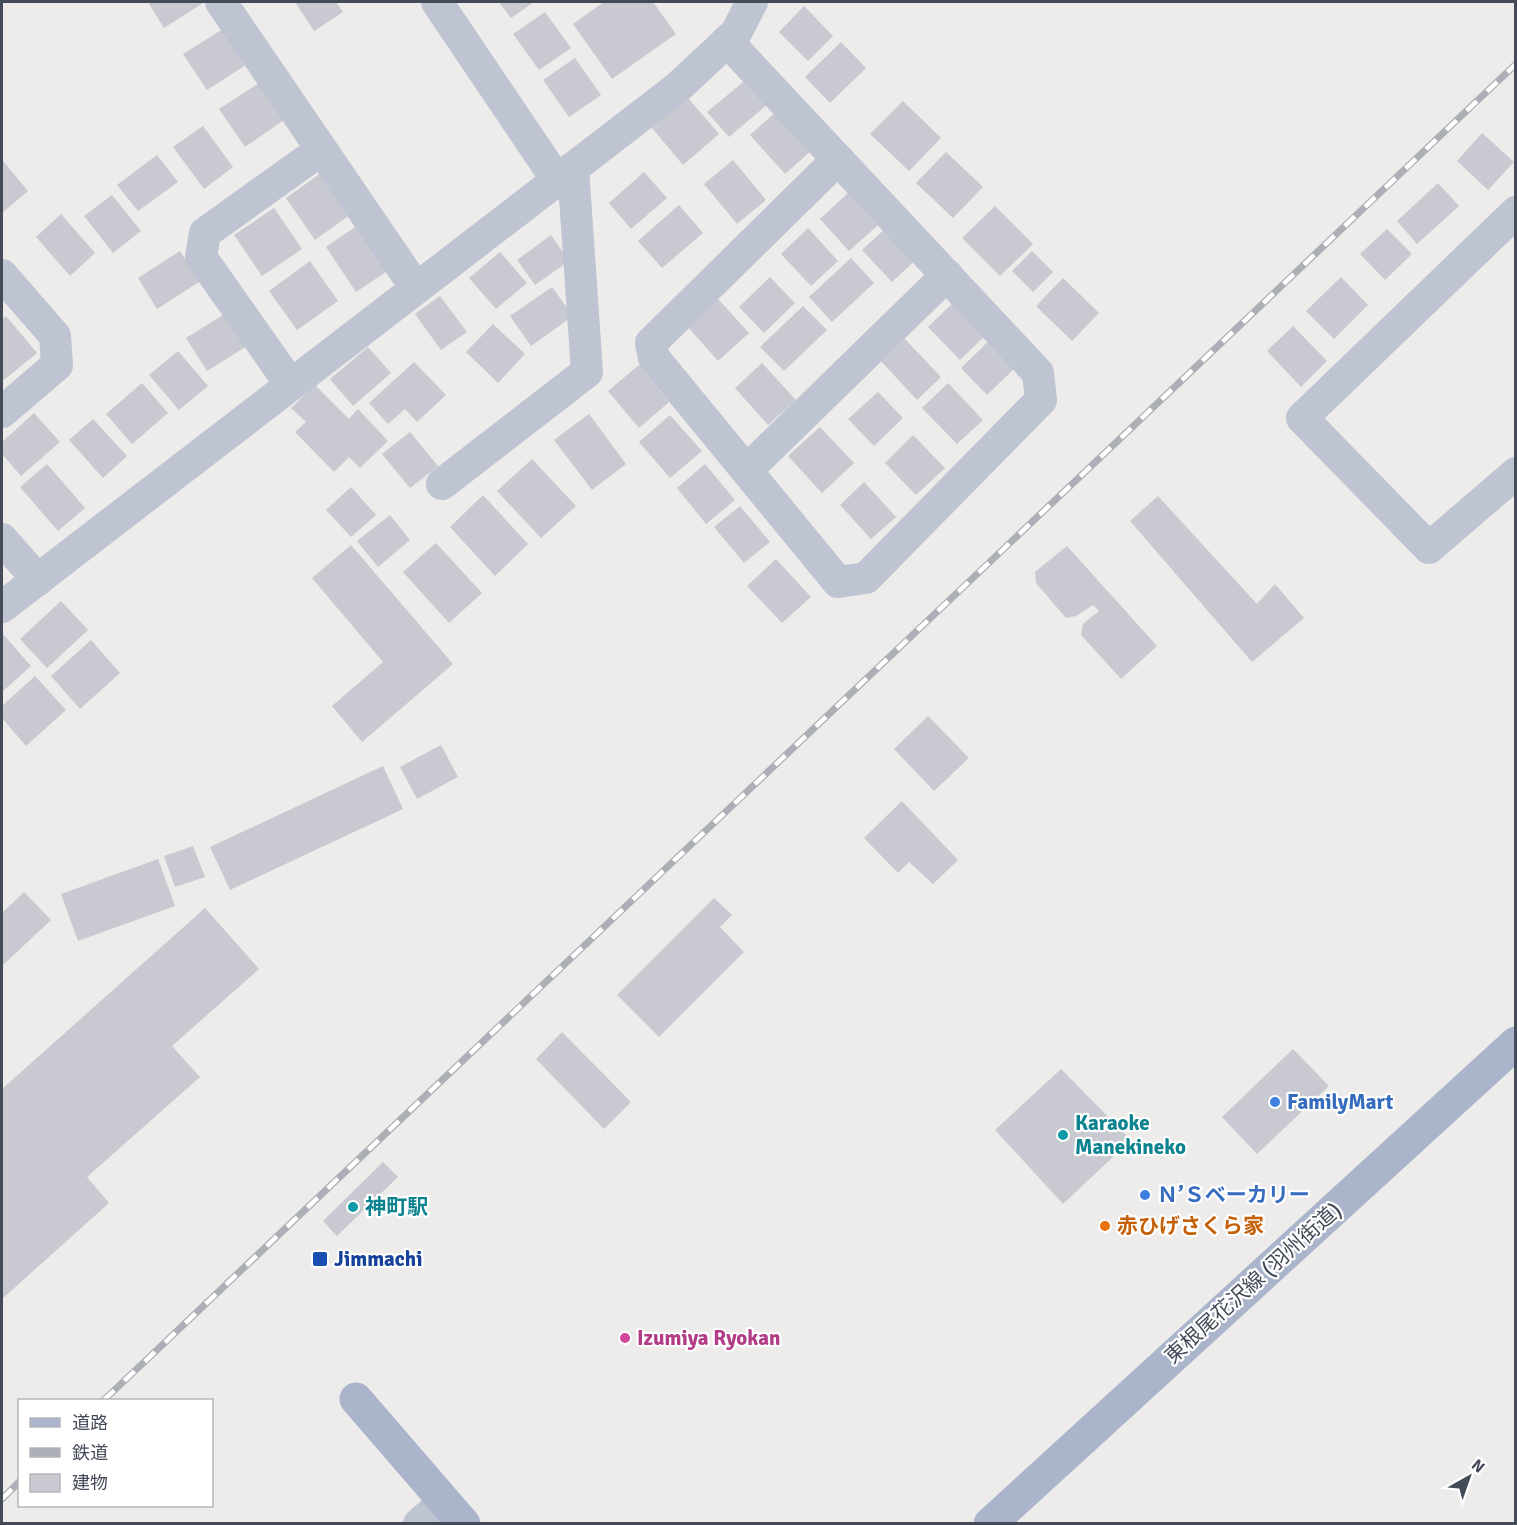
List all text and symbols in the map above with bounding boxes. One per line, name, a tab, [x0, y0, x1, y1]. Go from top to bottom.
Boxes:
place label: FamilyMart	[1287, 1089, 1394, 1115]
marker: FamilyMart	[1268, 1095, 1282, 1109]
place label: Karaoke Manekineko	[1075, 1110, 1186, 1160]
marker: Karaoke Manekineko	[1056, 1128, 1070, 1142]
place label: Ｎ’Ｓベーカリー	[1157, 1182, 1310, 1208]
marker: Ｎ’Ｓベーカリー	[1138, 1188, 1152, 1202]
place label: 神町駅	[365, 1194, 428, 1220]
street label: 東根尾花沢線 (羽州街道)	[1159, 1197, 1347, 1369]
marker: 神町駅	[346, 1200, 360, 1214]
place label: 赤ひげさくら家	[1117, 1213, 1264, 1239]
marker: 赤ひげさくら家	[1098, 1219, 1112, 1233]
place label: Jimmachi	[334, 1246, 422, 1272]
marker: Jimmachi	[311, 1250, 329, 1268]
place label: Izumiya Ryokan	[637, 1325, 781, 1351]
marker: Izumiya Ryokan	[618, 1331, 632, 1345]
legend	[18, 1399, 213, 1507]
text: 道路	[72, 1412, 108, 1434]
text: 鉄道	[72, 1442, 108, 1464]
north arrow	[1439, 1447, 1499, 1507]
text: N	[1467, 1455, 1489, 1478]
text: 建物	[72, 1472, 108, 1494]

